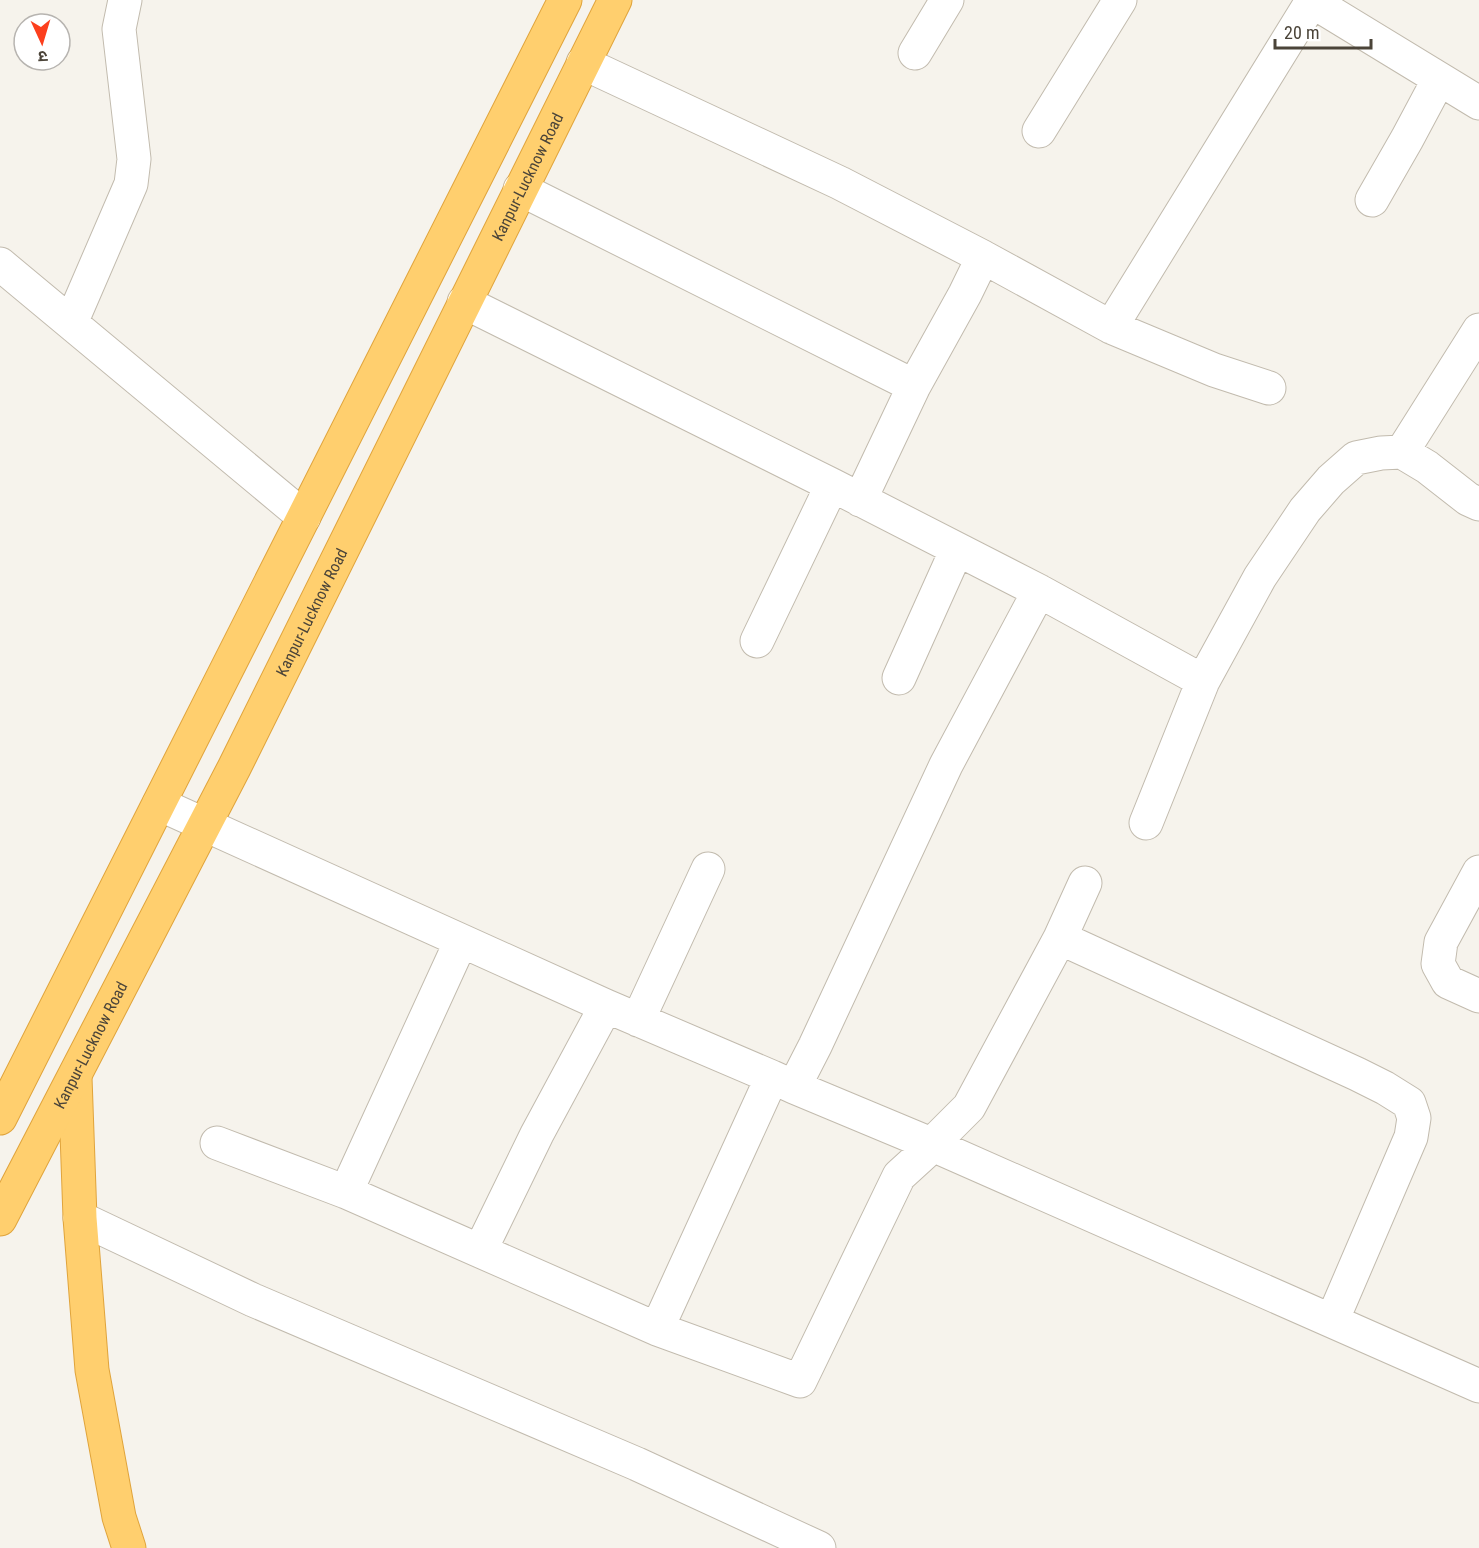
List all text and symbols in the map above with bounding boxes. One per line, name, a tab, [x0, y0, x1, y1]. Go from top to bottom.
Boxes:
north arrow	[12, 12, 72, 72]
scale bar	[1275, 12, 1371, 50]
text: 20 m	[1284, 22, 1319, 43]
text: उ	[37, 47, 48, 66]
street label: Kanpur-Lucknow Road	[488, 110, 567, 244]
street label: Kanpur-Lucknow Road	[272, 545, 351, 679]
street label: Kanpur-Lucknow Road	[50, 978, 131, 1112]

